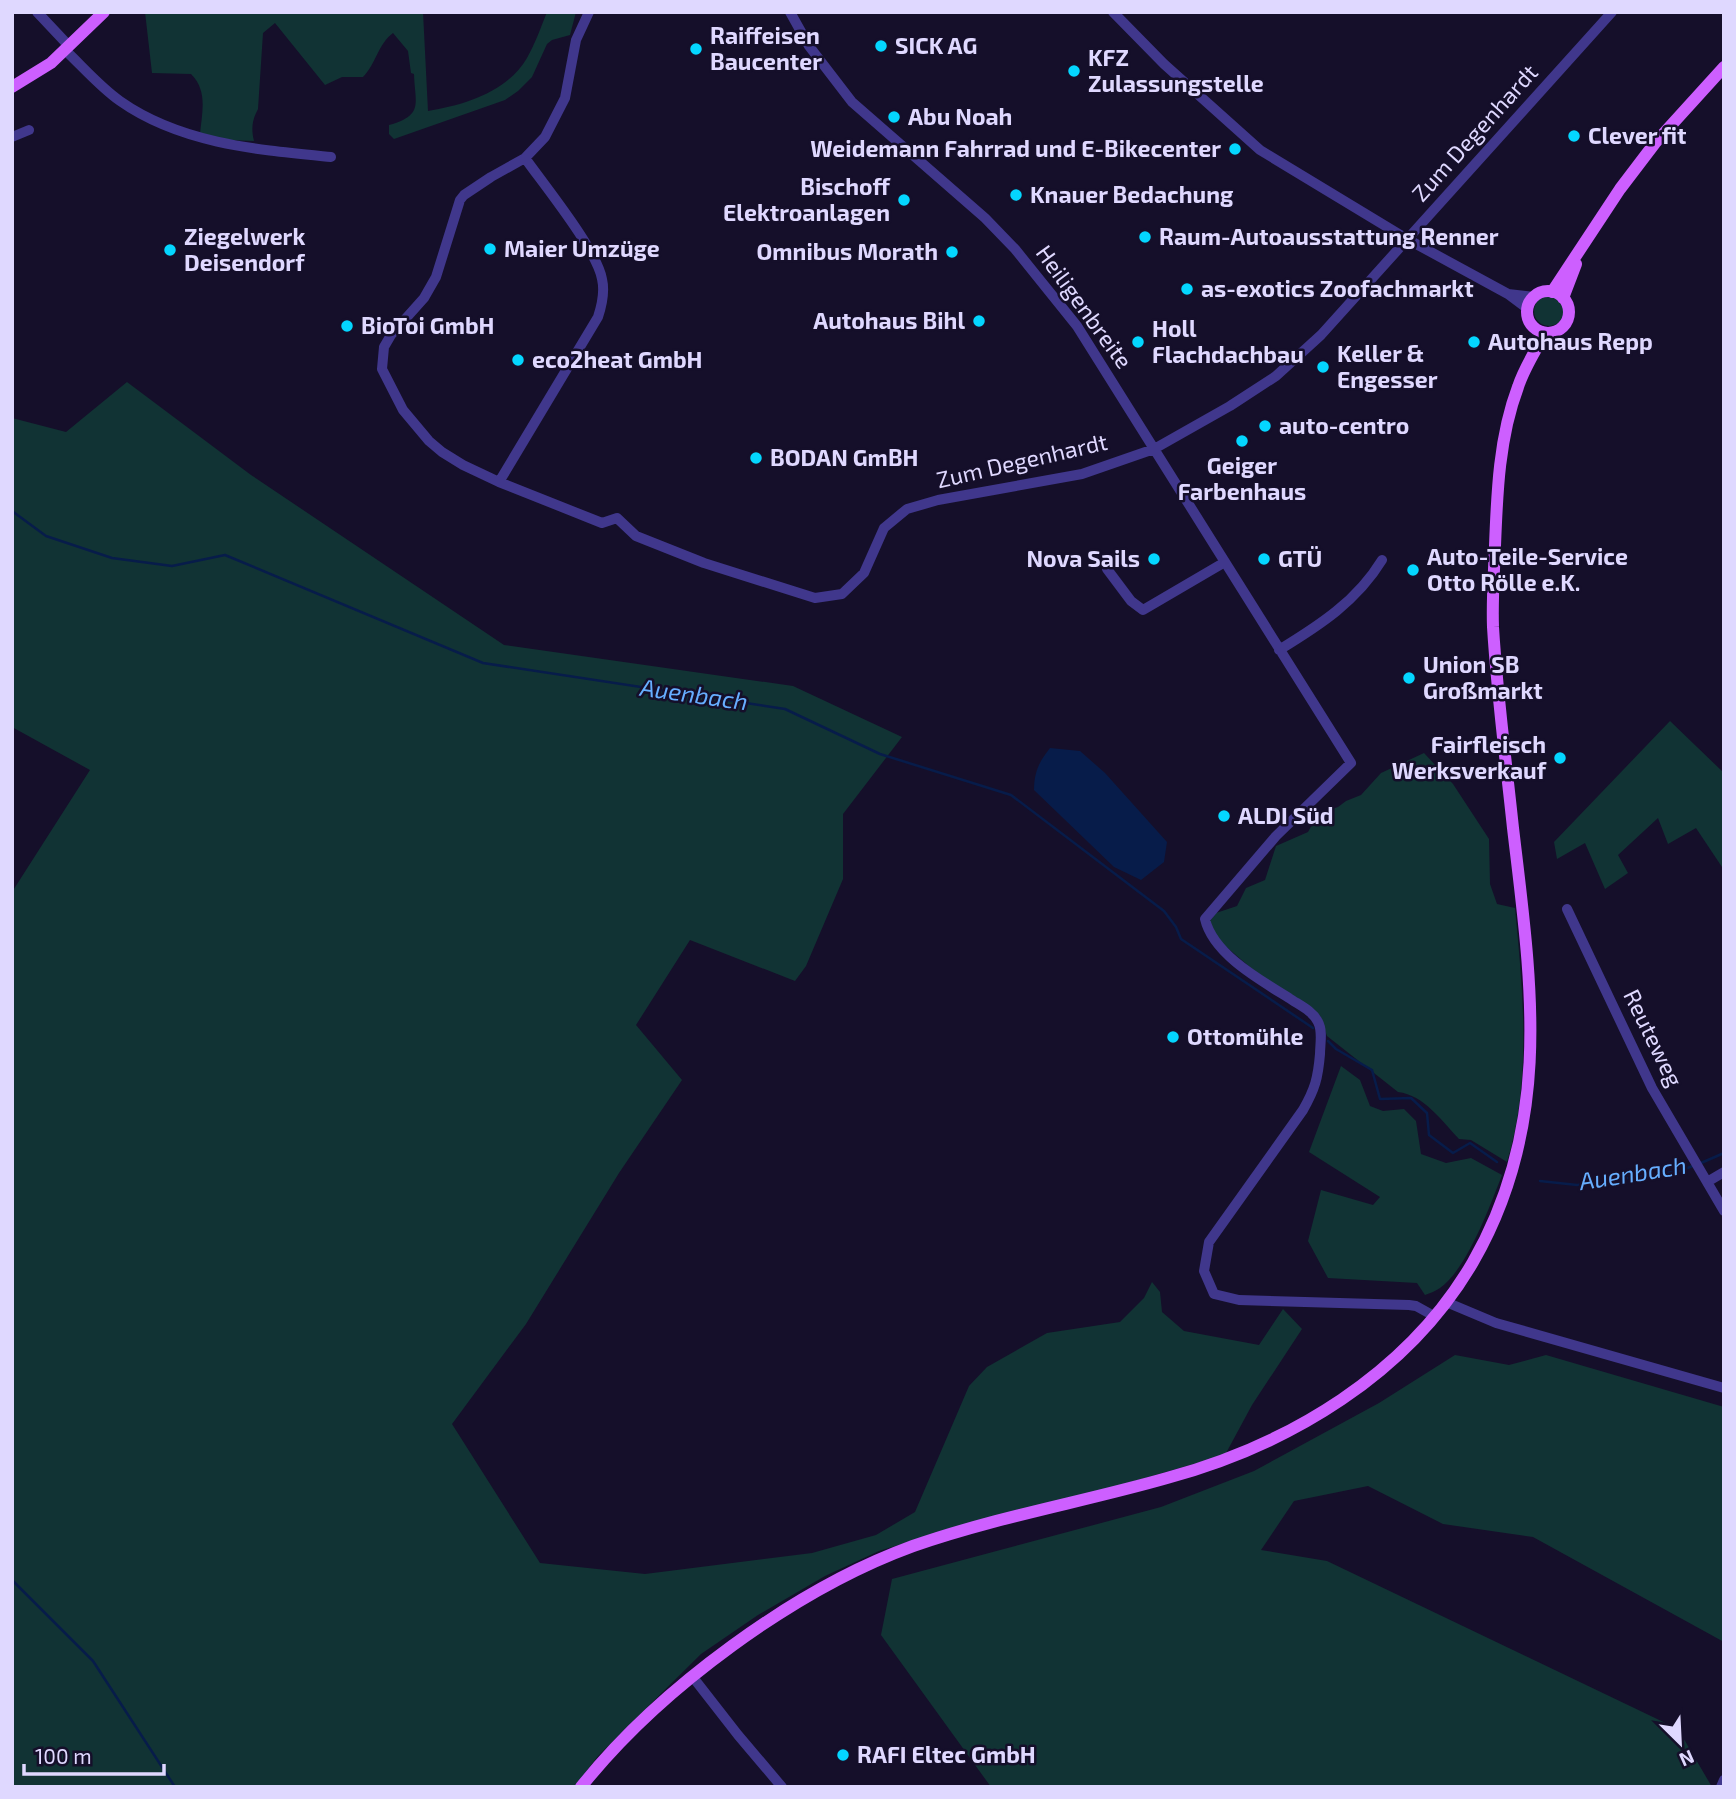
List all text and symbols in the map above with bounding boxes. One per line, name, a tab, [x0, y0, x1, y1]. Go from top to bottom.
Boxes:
place label: Raiffeisen Baucenter	[710, 21, 822, 75]
place label: SICK AG	[895, 31, 977, 59]
marker: SICK AG	[873, 38, 889, 54]
marker: Raiffeisen Baucenter	[688, 41, 704, 57]
place label: KFZ Zulassungstelle	[1088, 43, 1264, 97]
street label: Zum Degenhardt	[1405, 58, 1543, 207]
marker: KFZ Zulassungstelle	[1066, 63, 1082, 79]
place label: Abu Noah	[908, 102, 1012, 130]
marker: Abu Noah	[886, 109, 902, 125]
place label: Clever fit	[1588, 121, 1686, 149]
marker: Clever fit	[1566, 128, 1582, 144]
place label: Weidemann Fahrrad und E-Bikecenter	[810, 134, 1221, 162]
marker: Weidemann Fahrrad und E-Bikecenter	[1227, 141, 1243, 157]
place label: Bischoff Elektroanlagen	[723, 172, 891, 226]
place label: Knauer Bedachung	[1030, 180, 1234, 208]
marker: Knauer Bedachung	[1008, 187, 1024, 203]
marker: Bischoff Elektroanlagen	[896, 192, 912, 208]
place label: Ziegelwerk Deisendorf	[184, 222, 305, 276]
place label: Raum-Autoausstattung Renner	[1159, 222, 1499, 250]
marker: Raum-Autoausstattung Renner	[1137, 229, 1153, 245]
place label: Maier Umzüge	[504, 234, 660, 262]
place label: Omnibus Morath	[757, 237, 938, 265]
street label: Heiligenbreite	[1031, 239, 1139, 374]
marker: Maier Umzüge	[482, 241, 498, 257]
marker: Ziegelwerk Deisendorf	[162, 242, 178, 258]
marker: Omnibus Morath	[944, 244, 960, 260]
place label: as-exotics Zoofachmarkt	[1201, 274, 1474, 302]
marker: as-exotics Zoofachmarkt	[1179, 281, 1195, 297]
place label: Autohaus Bihl	[813, 306, 965, 334]
place label: BioToi GmbH	[361, 311, 495, 339]
marker: Autohaus Bihl	[971, 313, 987, 329]
place label: Holl Flachdachbau	[1152, 314, 1304, 368]
marker: BioToi GmbH	[339, 318, 355, 334]
place label: Autohaus Repp	[1488, 327, 1653, 355]
marker: Holl Flachdachbau	[1130, 334, 1146, 350]
marker: Autohaus Repp	[1466, 334, 1482, 350]
place label: Keller & Engesser	[1337, 339, 1438, 393]
place label: eco2heat GmbH	[532, 345, 703, 373]
marker: eco2heat GmbH	[510, 352, 526, 368]
marker: Keller & Engesser	[1315, 359, 1331, 375]
place label: auto-centro	[1279, 411, 1409, 439]
marker: auto-centro	[1257, 418, 1273, 434]
street label: Zum Degenhardt	[934, 427, 1110, 493]
marker: Geiger Farbenhaus	[1234, 433, 1250, 449]
place label: BODAN GmBH	[770, 443, 919, 471]
marker: BODAN GmBH	[748, 450, 764, 466]
place label: Geiger Farbenhaus	[1178, 451, 1306, 505]
place label: Auto-Teile-Service Otto Rölle e.K.	[1427, 542, 1628, 596]
place label: Nova Sails	[1026, 544, 1140, 572]
place label: GTÜ	[1278, 544, 1322, 572]
marker: Nova Sails	[1146, 551, 1162, 567]
marker: GTÜ	[1256, 551, 1272, 567]
marker: Auto-Teile-Service Otto Rölle e.K.	[1405, 562, 1421, 578]
place label: Union SB Großmarkt	[1423, 650, 1543, 704]
marker: Union SB Großmarkt	[1401, 670, 1417, 686]
water label: Auenbach	[638, 671, 750, 715]
place label: Fairfleisch Werksverkauf	[1392, 730, 1547, 784]
marker: Fairfleisch Werksverkauf	[1552, 750, 1568, 766]
place label: ALDI Süd	[1238, 801, 1334, 829]
marker: ALDI Süd	[1216, 808, 1232, 824]
street label: Reuteweg	[1618, 984, 1690, 1091]
place label: Ottomühle	[1187, 1022, 1304, 1050]
marker: Ottomühle	[1165, 1029, 1181, 1045]
water label: Auenbach	[1576, 1150, 1688, 1195]
north arrow	[1645, 1708, 1715, 1778]
scale bar	[24, 1732, 164, 1776]
place label: RAFI Eltec GmbH	[857, 1740, 1036, 1768]
text: 100 m	[35, 1743, 92, 1768]
text: N	[1676, 1746, 1698, 1772]
marker: RAFI Eltec GmbH	[835, 1747, 851, 1763]

